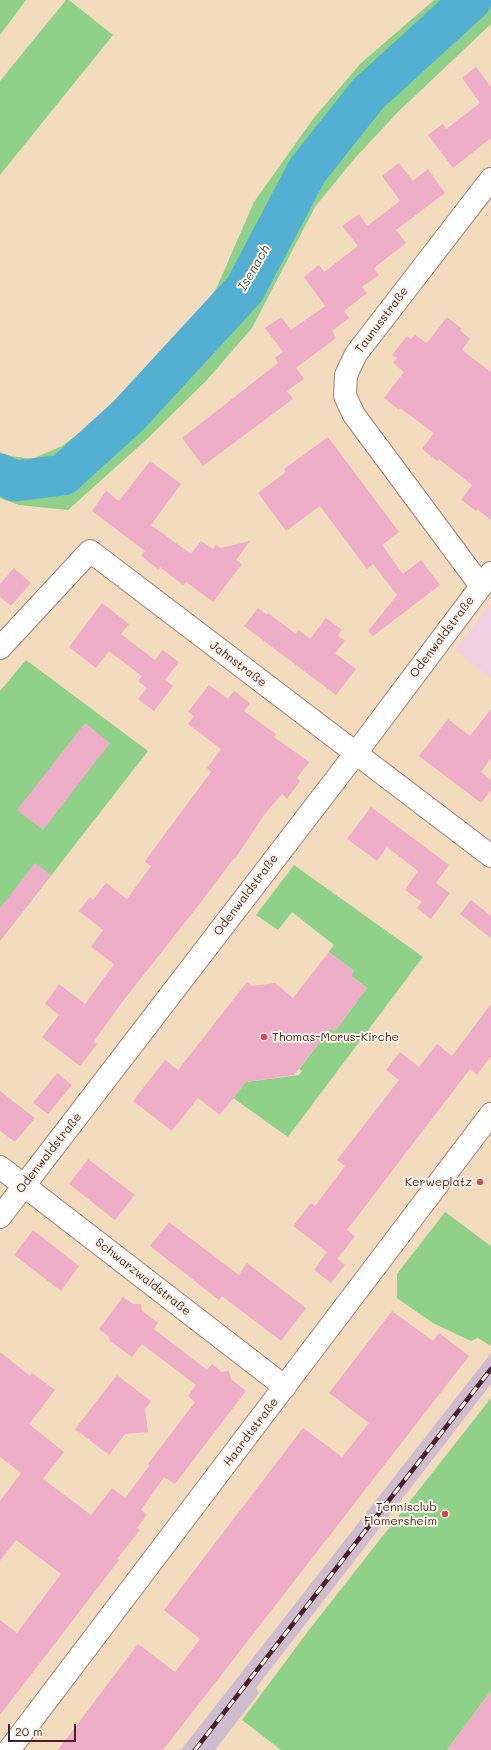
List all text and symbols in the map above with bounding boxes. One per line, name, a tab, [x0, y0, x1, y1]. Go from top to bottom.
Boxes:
water label: Isenach	[235, 242, 273, 294]
street label: Taunusstraße	[352, 284, 412, 356]
street label: Odenwaldstraße	[407, 593, 477, 681]
street label: Jahnstraße	[207, 638, 269, 690]
street label: Odenwaldstraße	[211, 851, 281, 939]
place label: Thomas-Morus-Kirche	[272, 1030, 399, 1044]
marker: Thomas-Morus-Kirche	[259, 1032, 269, 1042]
street label: Odenwaldstraße	[13, 1110, 85, 1196]
place label: Kerweplatz	[405, 1175, 472, 1189]
marker: Kerweplatz	[475, 1177, 485, 1187]
street label: Schwarzwaldstraße	[92, 1235, 194, 1319]
street label: Haardtstraße	[221, 1395, 281, 1469]
place label: Tennisclub Flomersheim	[364, 1500, 437, 1528]
marker: Tennisclub Flomersheim	[440, 1509, 450, 1519]
scale bar	[10, 1716, 78, 1742]
text: 20 m	[15, 1723, 43, 1739]

